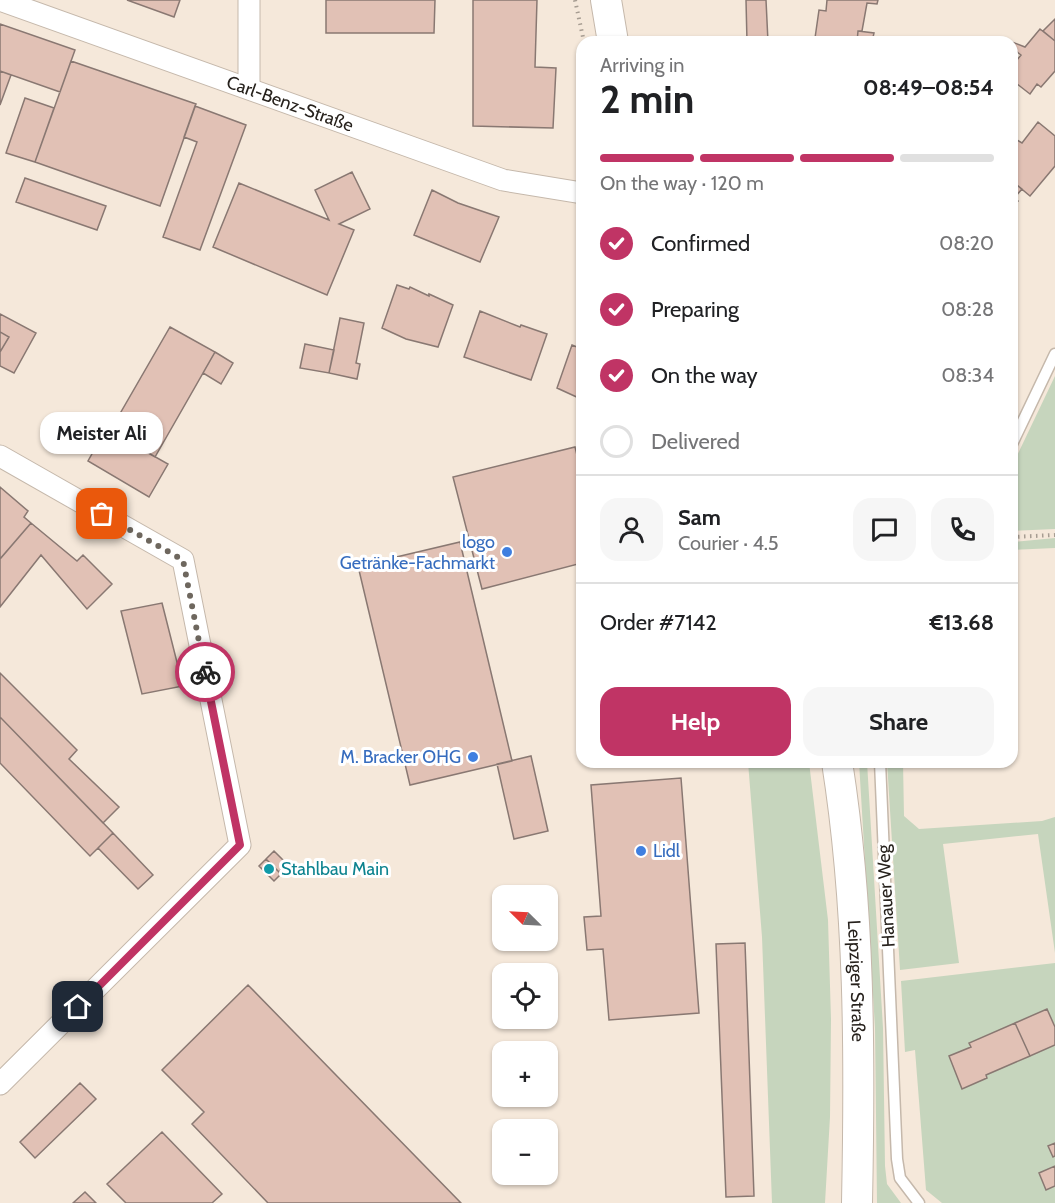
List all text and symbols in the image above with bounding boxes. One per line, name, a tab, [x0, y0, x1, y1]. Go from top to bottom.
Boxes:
text: Arriving in	[600, 53, 684, 77]
street label: Carl-Benz-Straße	[224, 71, 356, 137]
text: 08:49–08:54	[863, 74, 994, 101]
text: 2 min	[600, 75, 694, 123]
text: On the way · 120 m	[600, 171, 764, 195]
icon: check	[600, 227, 633, 260]
text: Confirmed	[651, 230, 750, 257]
text: 08:20	[939, 231, 994, 255]
icon: check	[600, 293, 633, 326]
text: Preparing	[651, 296, 739, 323]
text: 08:28	[941, 297, 994, 321]
icon: check	[600, 359, 633, 392]
text: On the way	[651, 362, 758, 389]
text: 08:34	[941, 363, 994, 387]
callout: Meister Ali	[40, 412, 164, 454]
text: Meister Ali	[56, 421, 147, 445]
text: Delivered	[651, 428, 740, 455]
pin	[76, 488, 127, 539]
icon: bag	[85, 497, 118, 530]
button: person	[600, 498, 663, 561]
button: chat	[853, 498, 916, 561]
button: phone	[931, 498, 994, 561]
text: Sam	[678, 504, 721, 531]
place label: logo Getränke-Fachmarkt	[340, 531, 495, 574]
text: Courier · 4.5	[678, 531, 779, 555]
marker: logo Getränke-Fachmarkt	[500, 545, 514, 559]
text: Order #7142	[600, 609, 717, 636]
text: €13.68	[929, 609, 994, 636]
courier	[175, 642, 235, 702]
icon: bike	[189, 656, 222, 689]
button: Help	[600, 687, 791, 756]
button: Share	[803, 687, 994, 756]
place label: M. Bracker OHG	[340, 746, 461, 768]
marker: M. Bracker OHG	[466, 750, 480, 764]
place label: Lidl	[653, 840, 681, 862]
street label: Hanauer Weg	[872, 843, 900, 948]
marker: Lidl	[634, 844, 648, 858]
place label: Stahlbau Main	[281, 858, 389, 880]
marker: Stahlbau Main	[262, 862, 276, 876]
north arrow	[492, 885, 558, 951]
map controls	[492, 885, 558, 1185]
street label: Leipziger Straße	[843, 919, 869, 1042]
button: locate	[492, 963, 558, 1029]
pin	[52, 981, 103, 1032]
icon: home	[61, 990, 94, 1023]
button: +	[492, 1041, 558, 1107]
button: −	[492, 1119, 558, 1185]

